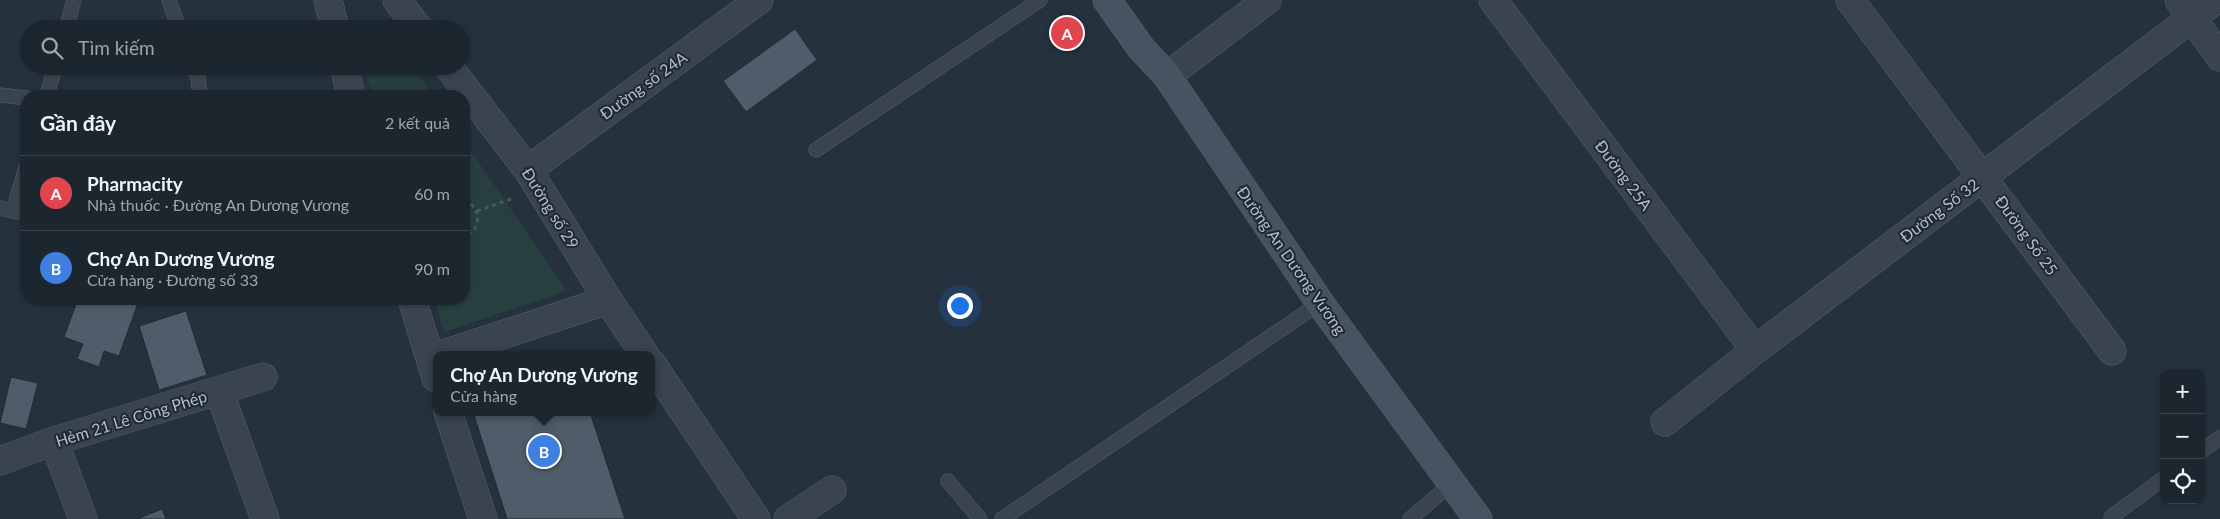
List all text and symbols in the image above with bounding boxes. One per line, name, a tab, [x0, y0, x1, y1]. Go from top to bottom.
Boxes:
pin: A	[1051, 14, 1083, 52]
search box	[20, 20, 470, 75]
icon: search	[38, 34, 66, 62]
text: Tìm kiếm	[78, 36, 155, 59]
street label: Đường số 24A	[596, 47, 690, 123]
text: Gần đây	[40, 110, 116, 135]
text: 2 kết quả	[385, 113, 450, 132]
street label: Đường 25A	[1592, 136, 1657, 214]
street label: Đường số 29	[519, 164, 583, 252]
text: Pharmacity	[87, 172, 183, 195]
street label: Đường Số 32	[1896, 174, 1982, 246]
street label: Đường An Dương Vương	[1234, 182, 1350, 338]
text: A	[50, 184, 62, 203]
text: 60 m	[414, 184, 450, 203]
street label: Đường Số 25	[1992, 191, 2062, 279]
text: Nhà thuốc · Đường An Dương Vương	[87, 195, 349, 214]
text: Chợ An Dương Vương	[87, 247, 275, 270]
text: B	[51, 259, 61, 278]
text: 90 m	[414, 259, 450, 278]
text: Cửa hàng · Đường số 33	[87, 270, 258, 289]
your location	[947, 293, 973, 319]
popup	[433, 351, 655, 416]
text: Chợ An Dương Vương	[450, 363, 638, 386]
map controls	[2160, 369, 2205, 504]
button: +	[2160, 369, 2205, 414]
street label: Hẻm 21 Lê Công Phép	[53, 386, 209, 450]
text: Cửa hàng	[450, 386, 517, 405]
button: −	[2160, 414, 2205, 459]
pin: B	[528, 432, 560, 470]
button: locate	[2160, 459, 2205, 504]

